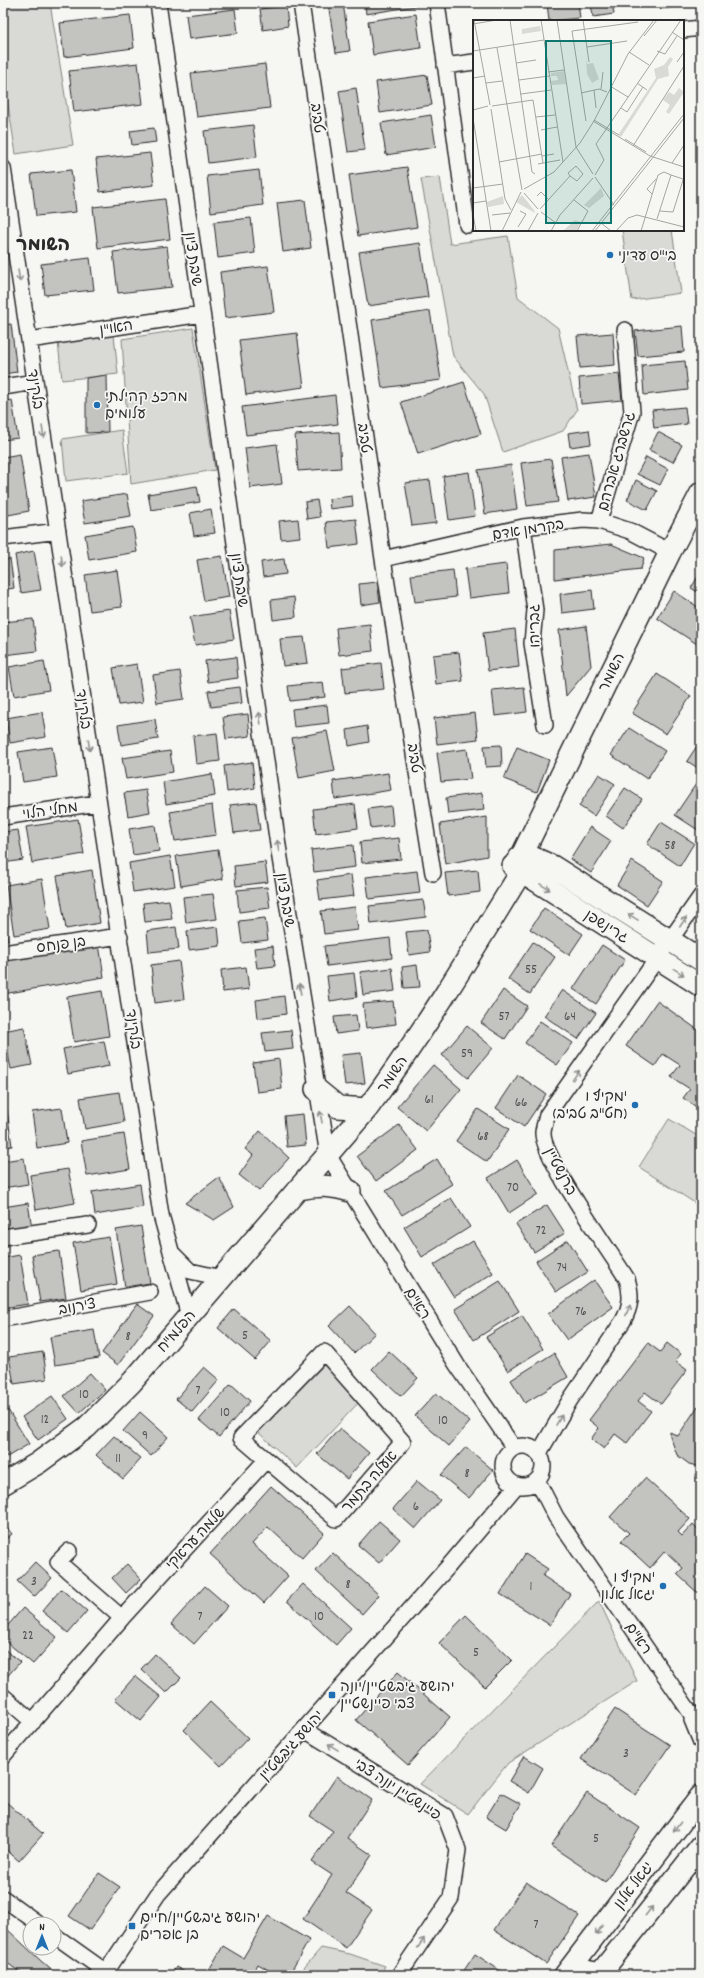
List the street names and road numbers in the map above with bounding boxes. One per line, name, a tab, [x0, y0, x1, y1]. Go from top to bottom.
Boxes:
street label: טביב	[303, 102, 329, 135]
street label: שיבת ציון	[177, 230, 207, 288]
street label: האו"ן	[98, 315, 135, 342]
street label: בלקינד	[20, 368, 48, 411]
street label: גרשברג אברהם	[593, 409, 643, 514]
street label: טביב	[350, 422, 376, 455]
street label: בקרמן אדם	[491, 514, 566, 548]
street label: שיבת ציון	[223, 551, 253, 609]
street label: גבריהו	[525, 604, 547, 648]
street label: השומר	[594, 650, 632, 696]
street label: בלקינד	[68, 688, 96, 731]
street label: טביב	[400, 742, 426, 775]
street label: מחלי הלוי	[21, 797, 80, 827]
street label: שיבת ציון	[269, 871, 299, 929]
street label: גרינשפן	[579, 905, 633, 950]
street label: בן פנחס	[35, 932, 88, 960]
street label: בלקינד	[118, 1008, 146, 1051]
street label: השומר	[373, 1052, 414, 1098]
street label: ברנשטיין	[537, 1144, 581, 1200]
street label: רא"ם	[398, 1284, 435, 1324]
street label: צ'רנוב	[57, 1294, 98, 1322]
street label: הפלמ"ח	[153, 1306, 202, 1358]
street label: אעלה בתמר	[337, 1446, 404, 1518]
street label: שלמה עראקי	[162, 1503, 232, 1576]
street label: רא"ם	[619, 1619, 656, 1659]
street label: יהושע גיבשטיין	[255, 1706, 330, 1786]
street label: פיינשטיין יונה צבי	[349, 1754, 445, 1827]
street label: יגאל אלון	[609, 1858, 660, 1915]

